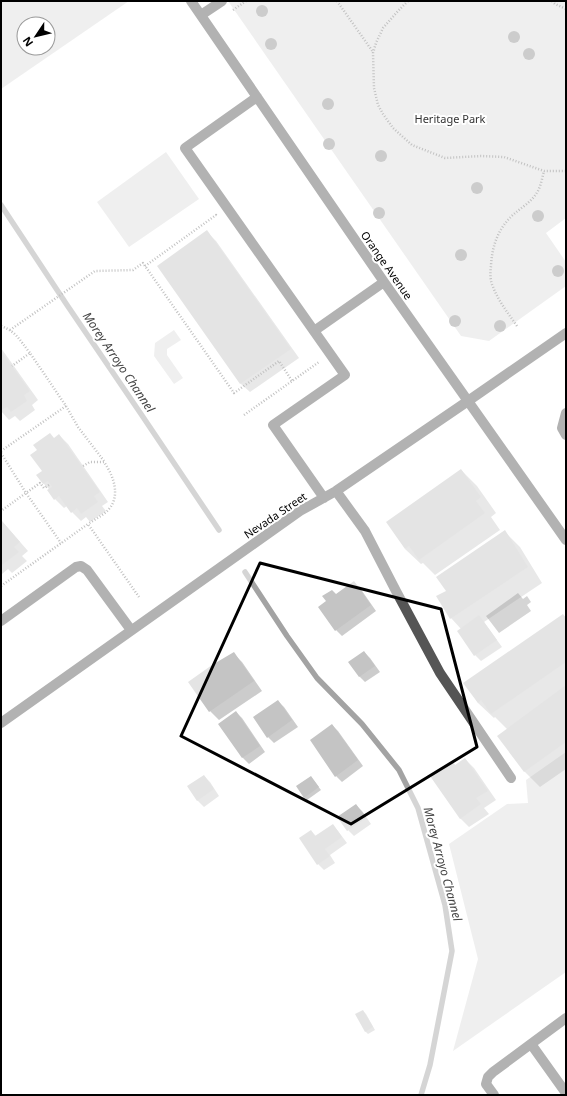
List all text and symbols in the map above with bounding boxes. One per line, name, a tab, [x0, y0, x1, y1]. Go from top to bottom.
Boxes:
north arrow	[16, 16, 56, 56]
text: N	[19, 34, 36, 50]
park label: Heritage Park	[415, 111, 486, 126]
street label: Orange Avenue	[358, 228, 416, 302]
water label: Morey Arroyo Channel	[79, 308, 159, 416]
street label: Nevada Street	[241, 488, 309, 542]
water label: Morey Arroyo Channel	[420, 805, 467, 924]

